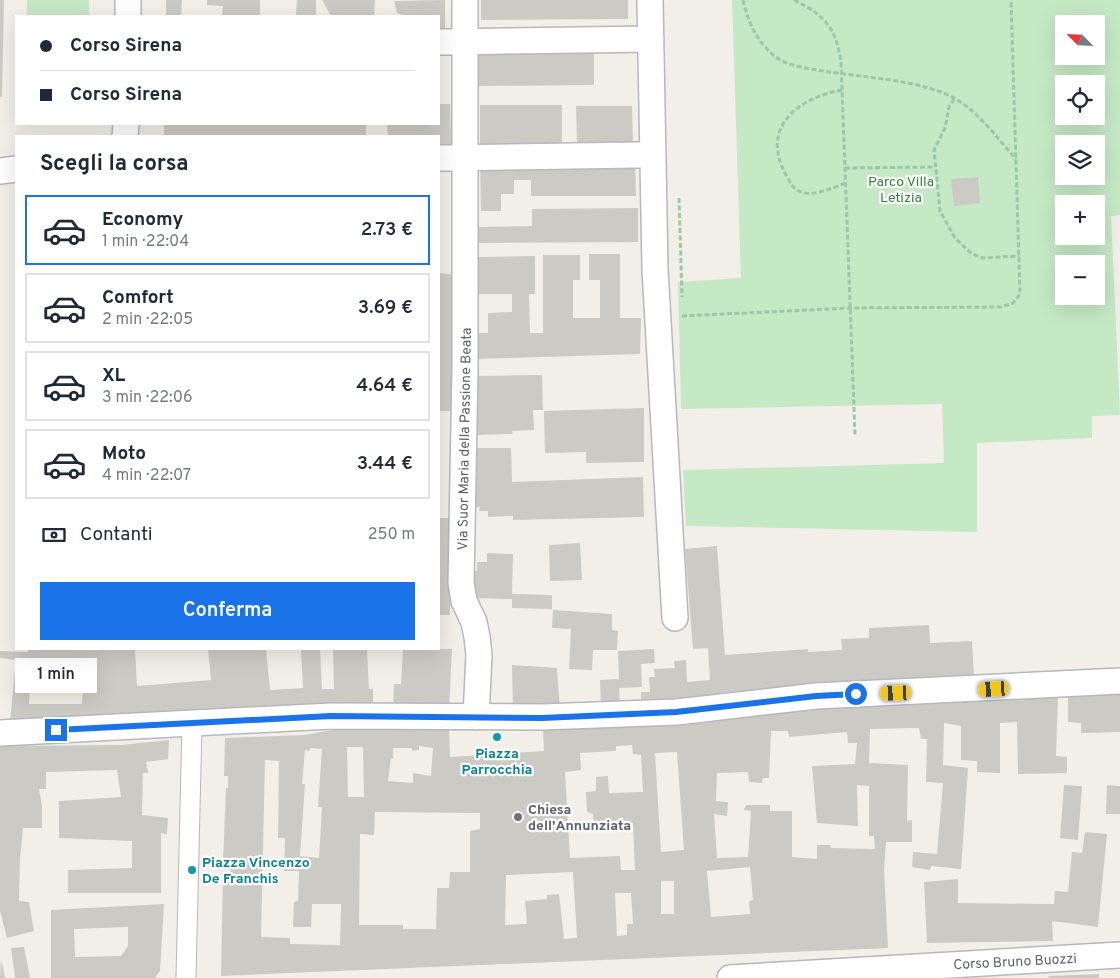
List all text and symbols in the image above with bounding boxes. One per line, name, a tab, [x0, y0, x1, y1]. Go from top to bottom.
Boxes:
north arrow	[1055, 15, 1105, 65]
map controls	[1055, 15, 1105, 305]
text: Corso Sirena	[70, 34, 182, 58]
button: locate	[1055, 75, 1105, 125]
text: Corso Sirena	[70, 83, 182, 107]
button: layers	[1055, 135, 1105, 185]
text: Scegli la corsa	[40, 151, 189, 178]
park label: Parco Villa Letizia	[868, 174, 934, 207]
button: +	[1055, 195, 1105, 245]
icon: car	[42, 208, 87, 253]
text: Economy	[102, 208, 183, 232]
text: 2.73 €	[361, 218, 413, 242]
text: 1 min · 22:04	[102, 232, 189, 252]
button: −	[1055, 255, 1105, 305]
icon: car	[42, 286, 87, 331]
text: Comfort	[102, 286, 174, 310]
text: 3.69 €	[358, 296, 413, 320]
text: 2 min · 22:05	[102, 310, 193, 330]
street label: Via Suor Maria della Passione Beata	[455, 327, 476, 551]
icon: car	[42, 364, 87, 409]
text: XL	[102, 364, 125, 388]
text: 4.64 €	[356, 374, 413, 398]
text: 3 min · 22:06	[102, 388, 193, 408]
icon: car	[42, 442, 87, 487]
text: Moto	[102, 442, 146, 466]
text: 3.44 €	[357, 452, 413, 476]
text: 4 min · 22:07	[102, 466, 191, 486]
icon: cash	[40, 521, 68, 549]
text: Contanti	[80, 523, 153, 547]
text: 250 m	[368, 525, 415, 545]
button: Conferma	[40, 582, 415, 640]
callout: 1 min	[15, 658, 97, 692]
text: 1 min	[37, 665, 75, 685]
car	[978, 681, 1009, 697]
route start	[845, 683, 867, 705]
car	[880, 685, 911, 701]
route end	[45, 719, 67, 741]
marker: Piazza Parrocchia	[491, 731, 503, 743]
place label: Piazza Parrocchia	[462, 746, 532, 779]
place label: Chiesa dell'Annunziata	[528, 802, 631, 835]
marker: Chiesa dell'Annunziata	[512, 811, 524, 823]
place label: Piazza Vincenzo De Franchis	[202, 855, 310, 888]
marker: Piazza Vincenzo De Franchis	[186, 864, 198, 876]
street label: Corso Bruno Buozzi	[953, 951, 1077, 974]

